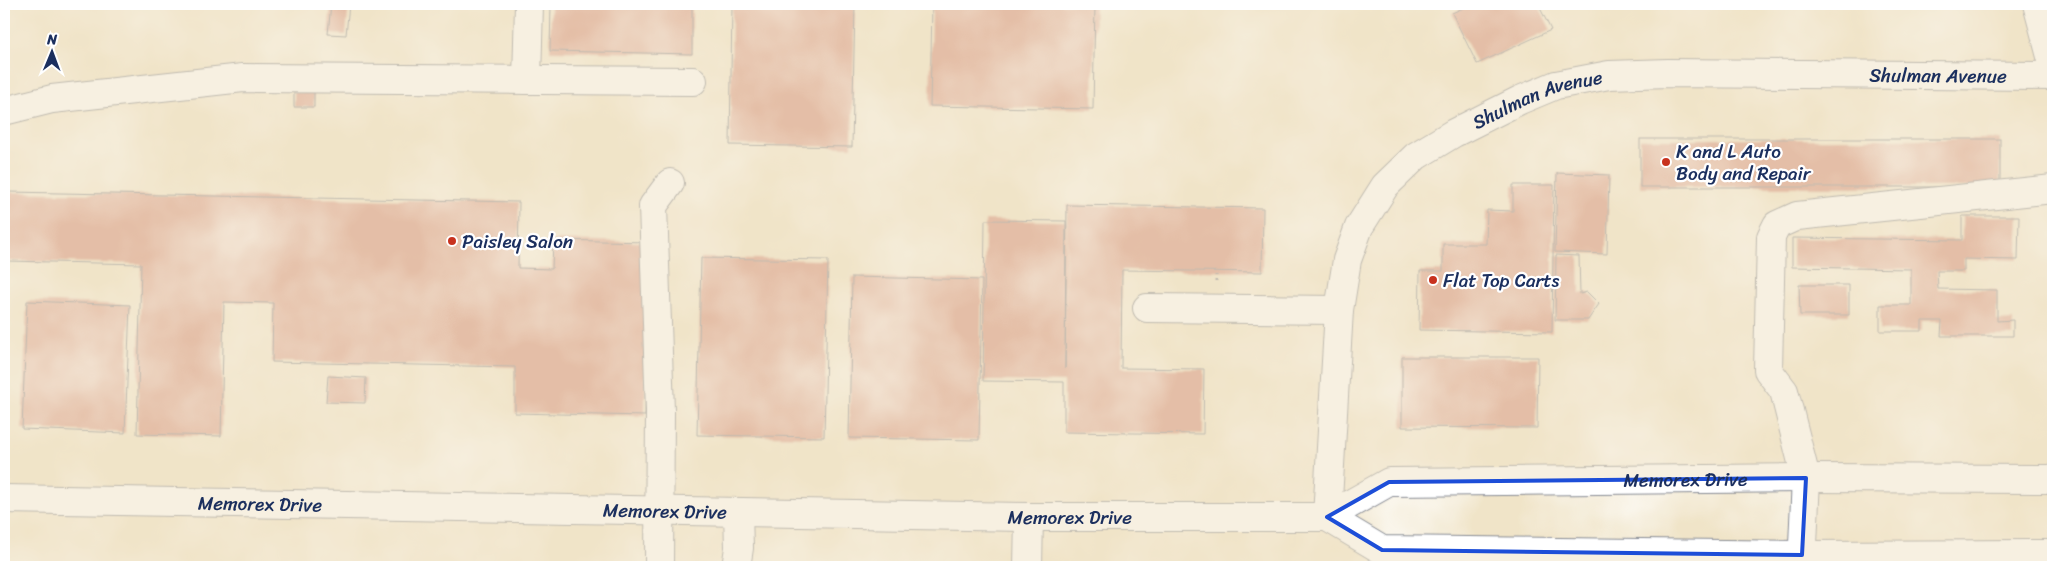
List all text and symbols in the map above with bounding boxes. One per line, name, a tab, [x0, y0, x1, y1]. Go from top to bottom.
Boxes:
text: N	[46, 27, 58, 52]
north arrow	[28, 28, 78, 78]
street label: Shulman Avenue	[1869, 58, 2007, 92]
street label: Shulman Avenue	[1466, 60, 1605, 138]
place label: K and L Auto Body and Repair	[1676, 135, 1812, 190]
marker: K and L Auto Body and Repair	[1660, 156, 1672, 168]
place label: Paisley Salon	[462, 225, 573, 258]
marker: Paisley Salon	[446, 235, 458, 247]
place label: Flat Top Carts	[1443, 264, 1560, 297]
marker: Flat Top Carts	[1427, 274, 1439, 286]
street label: Memorex Drive	[1623, 462, 1748, 496]
street label: Memorex Drive	[198, 486, 323, 521]
street label: Memorex Drive	[603, 493, 728, 528]
street label: Memorex Drive	[1007, 500, 1132, 534]

